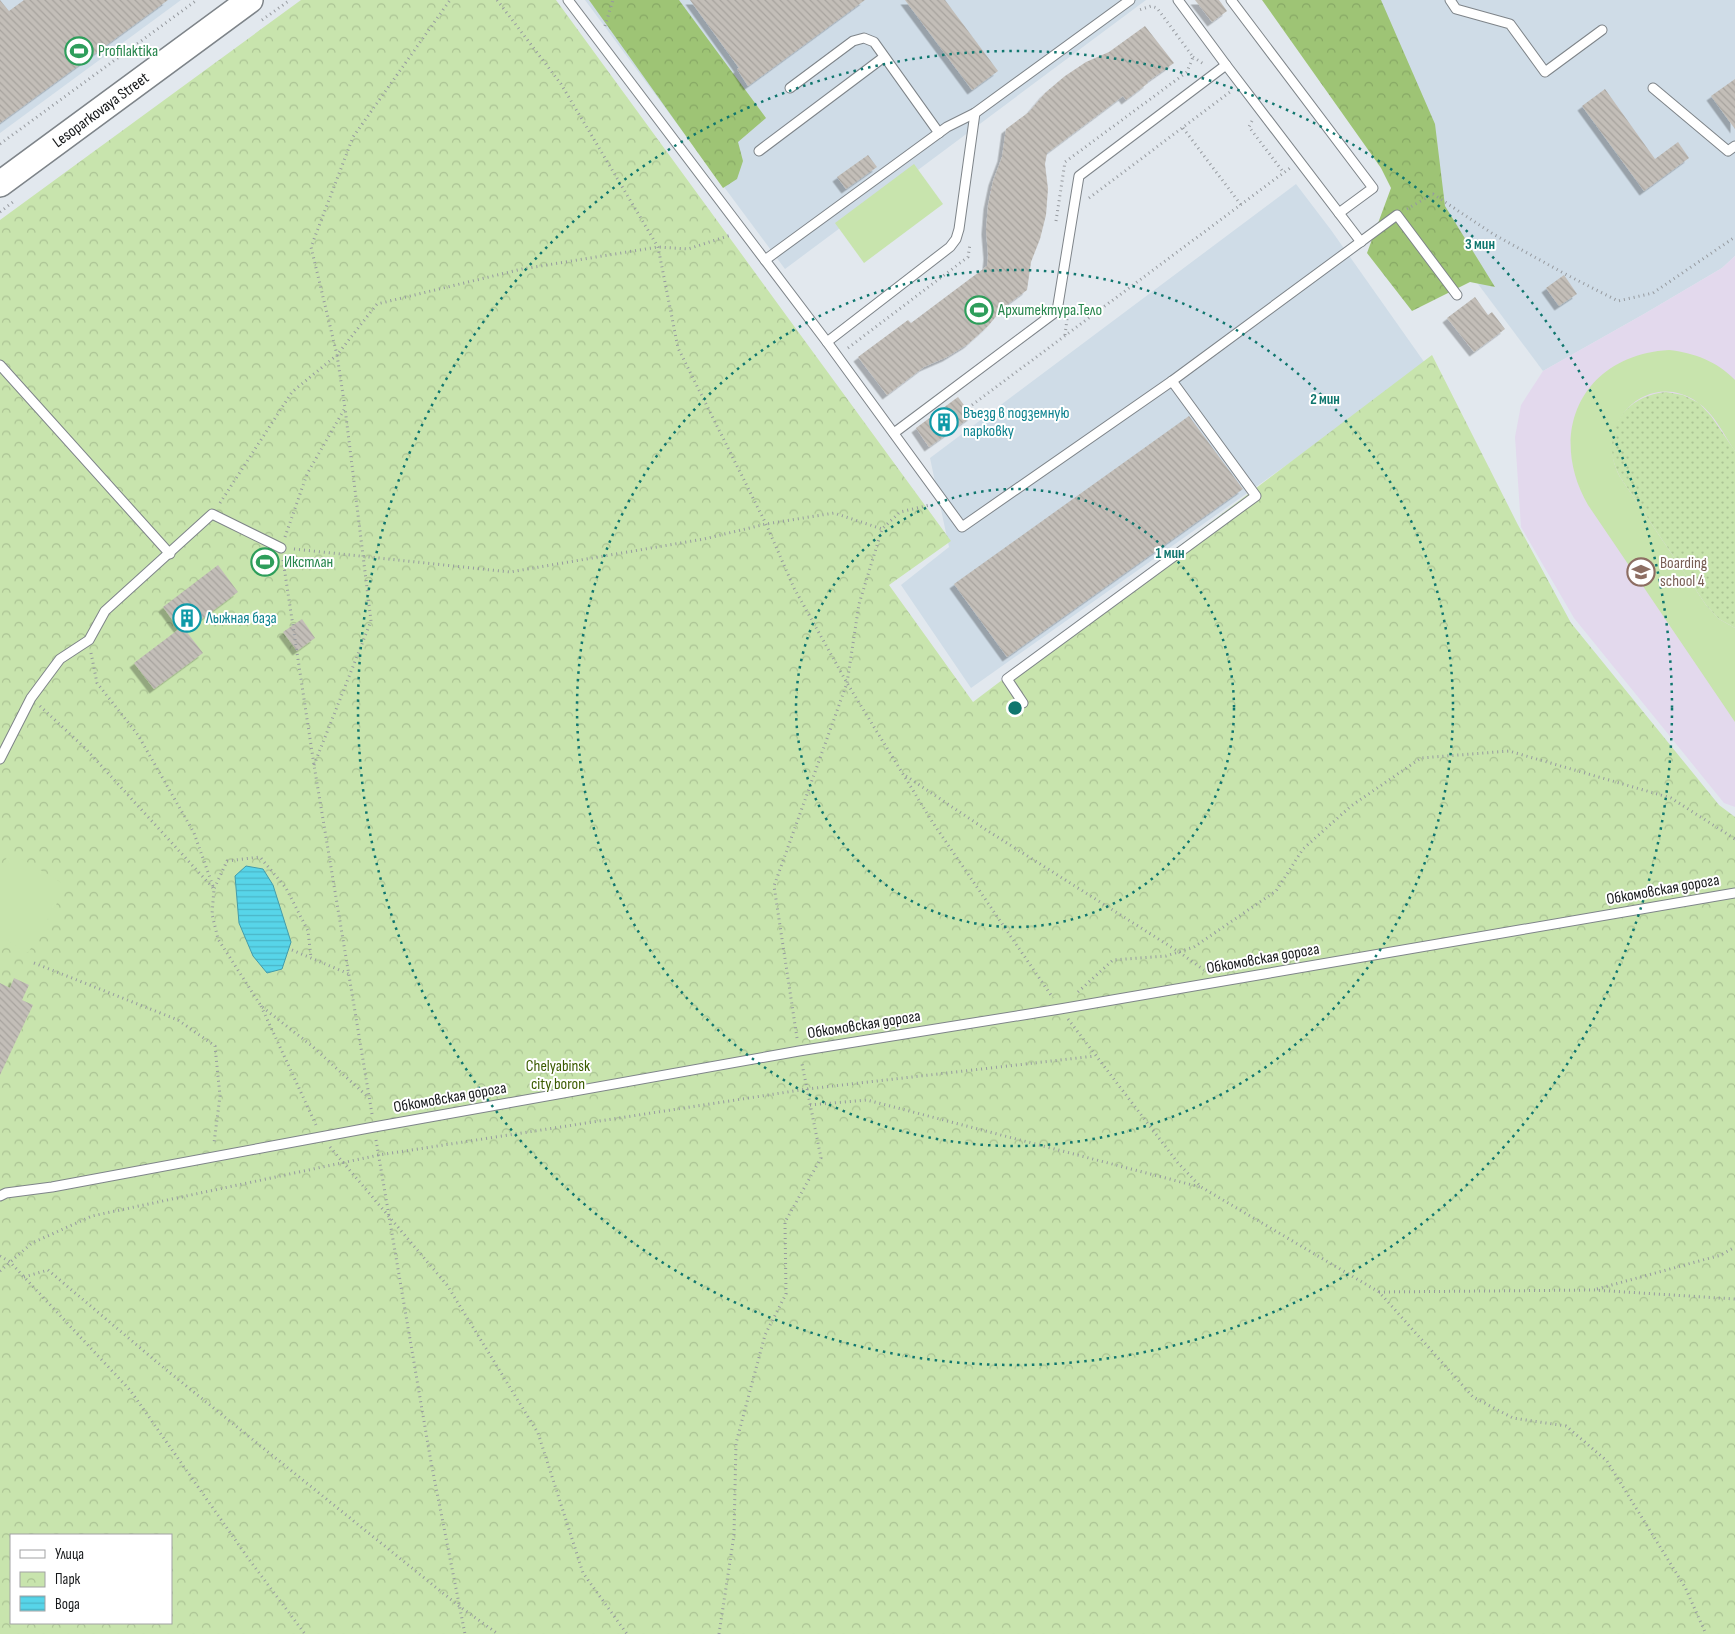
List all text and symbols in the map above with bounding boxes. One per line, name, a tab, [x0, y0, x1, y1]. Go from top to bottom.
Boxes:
sports icon: Profilaktika	[64, 36, 94, 66]
place label: Profilaktika	[98, 42, 158, 61]
street label: Lesoparkovaya Street	[49, 68, 153, 152]
text: 3 мин	[1465, 235, 1495, 254]
sports icon: Архитектура.Тело	[964, 295, 994, 325]
place label: Архитектура.Тело	[997, 301, 1102, 320]
text: 2 мин	[1310, 390, 1340, 409]
place label: Въезд в подземную парковку	[963, 404, 1070, 441]
building icon: Въезд в подземную парковку	[929, 407, 959, 437]
text: 1 мин	[1155, 544, 1185, 563]
sports icon: Икстлан	[250, 547, 280, 577]
place label: Икстлан	[284, 553, 333, 572]
place label: Boarding school 4	[1660, 554, 1707, 591]
school or university icon: Boarding school 4	[1626, 557, 1656, 587]
building icon: Лыжная база	[172, 603, 202, 633]
place label: Лыжная база	[205, 609, 277, 628]
centre of rings	[1006, 699, 1024, 717]
street label: Обкомовская дорога	[1605, 871, 1721, 909]
street label: Обкомовская дорога	[1205, 940, 1321, 978]
street label: Обкомовская дорога	[806, 1007, 922, 1043]
park label: Chelyabinsk city boron	[526, 1057, 590, 1094]
street label: Обкомовская дорога	[392, 1079, 508, 1117]
legend	[10, 1534, 172, 1624]
text: Улица	[55, 1545, 84, 1564]
text: Парк	[55, 1570, 81, 1589]
text: Вода	[55, 1595, 80, 1614]

